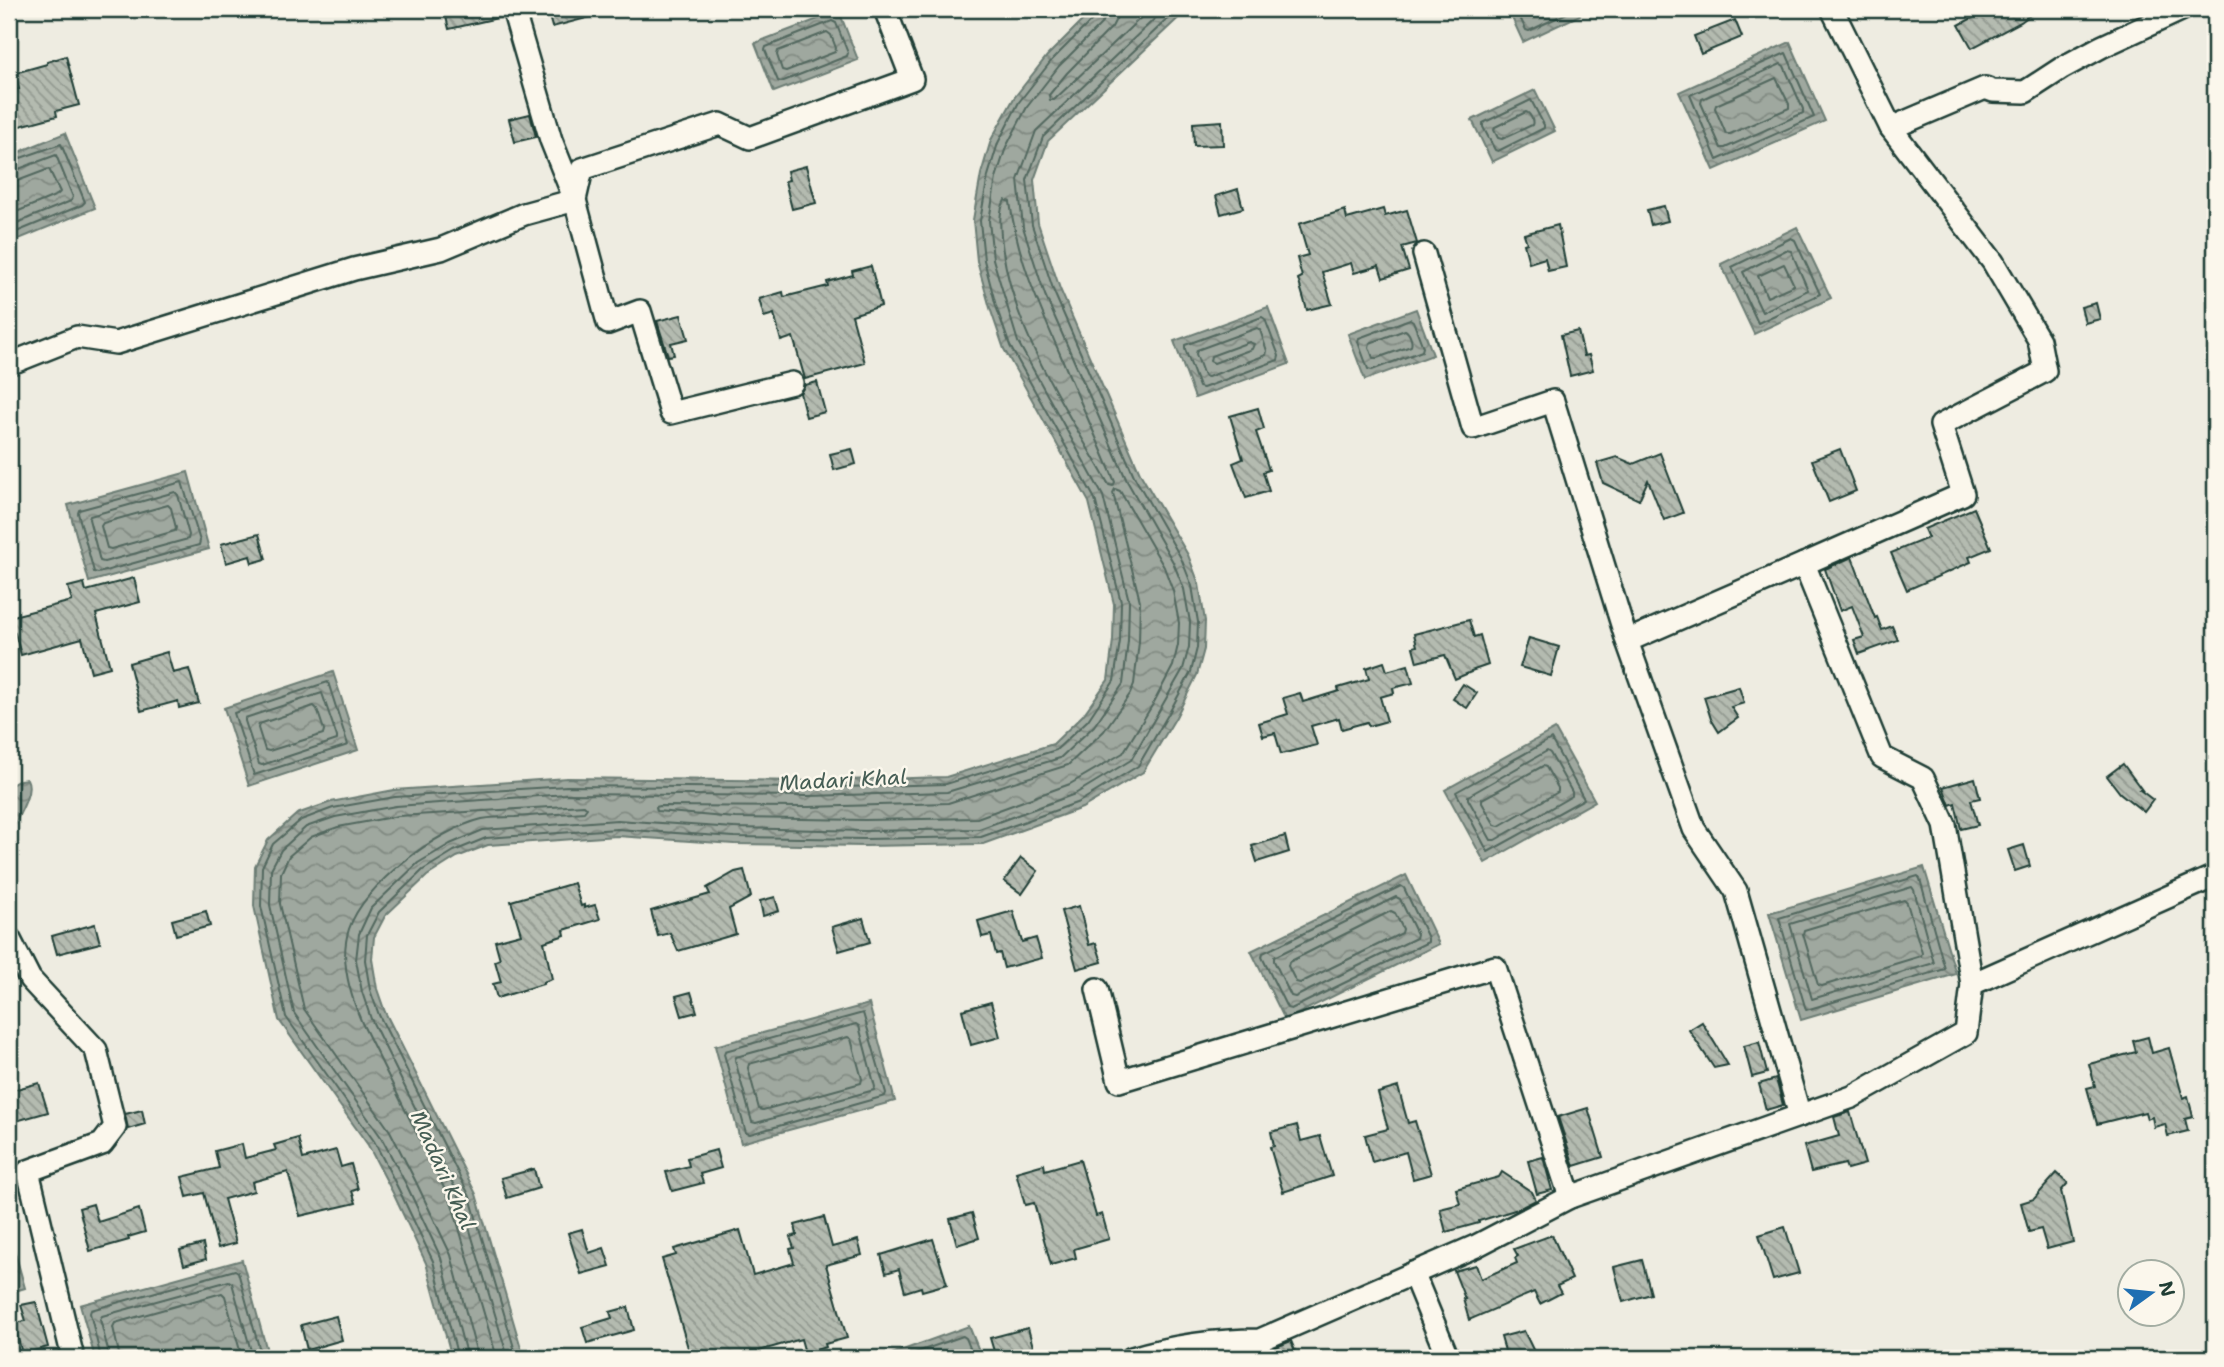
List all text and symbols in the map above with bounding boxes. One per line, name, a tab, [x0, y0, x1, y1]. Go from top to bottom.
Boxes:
water label: Madari Khal	[778, 763, 908, 797]
water label: Madari Khal	[404, 1106, 482, 1234]
north arrow	[2116, 1258, 2186, 1328]
text: N	[2153, 1278, 2181, 1299]

